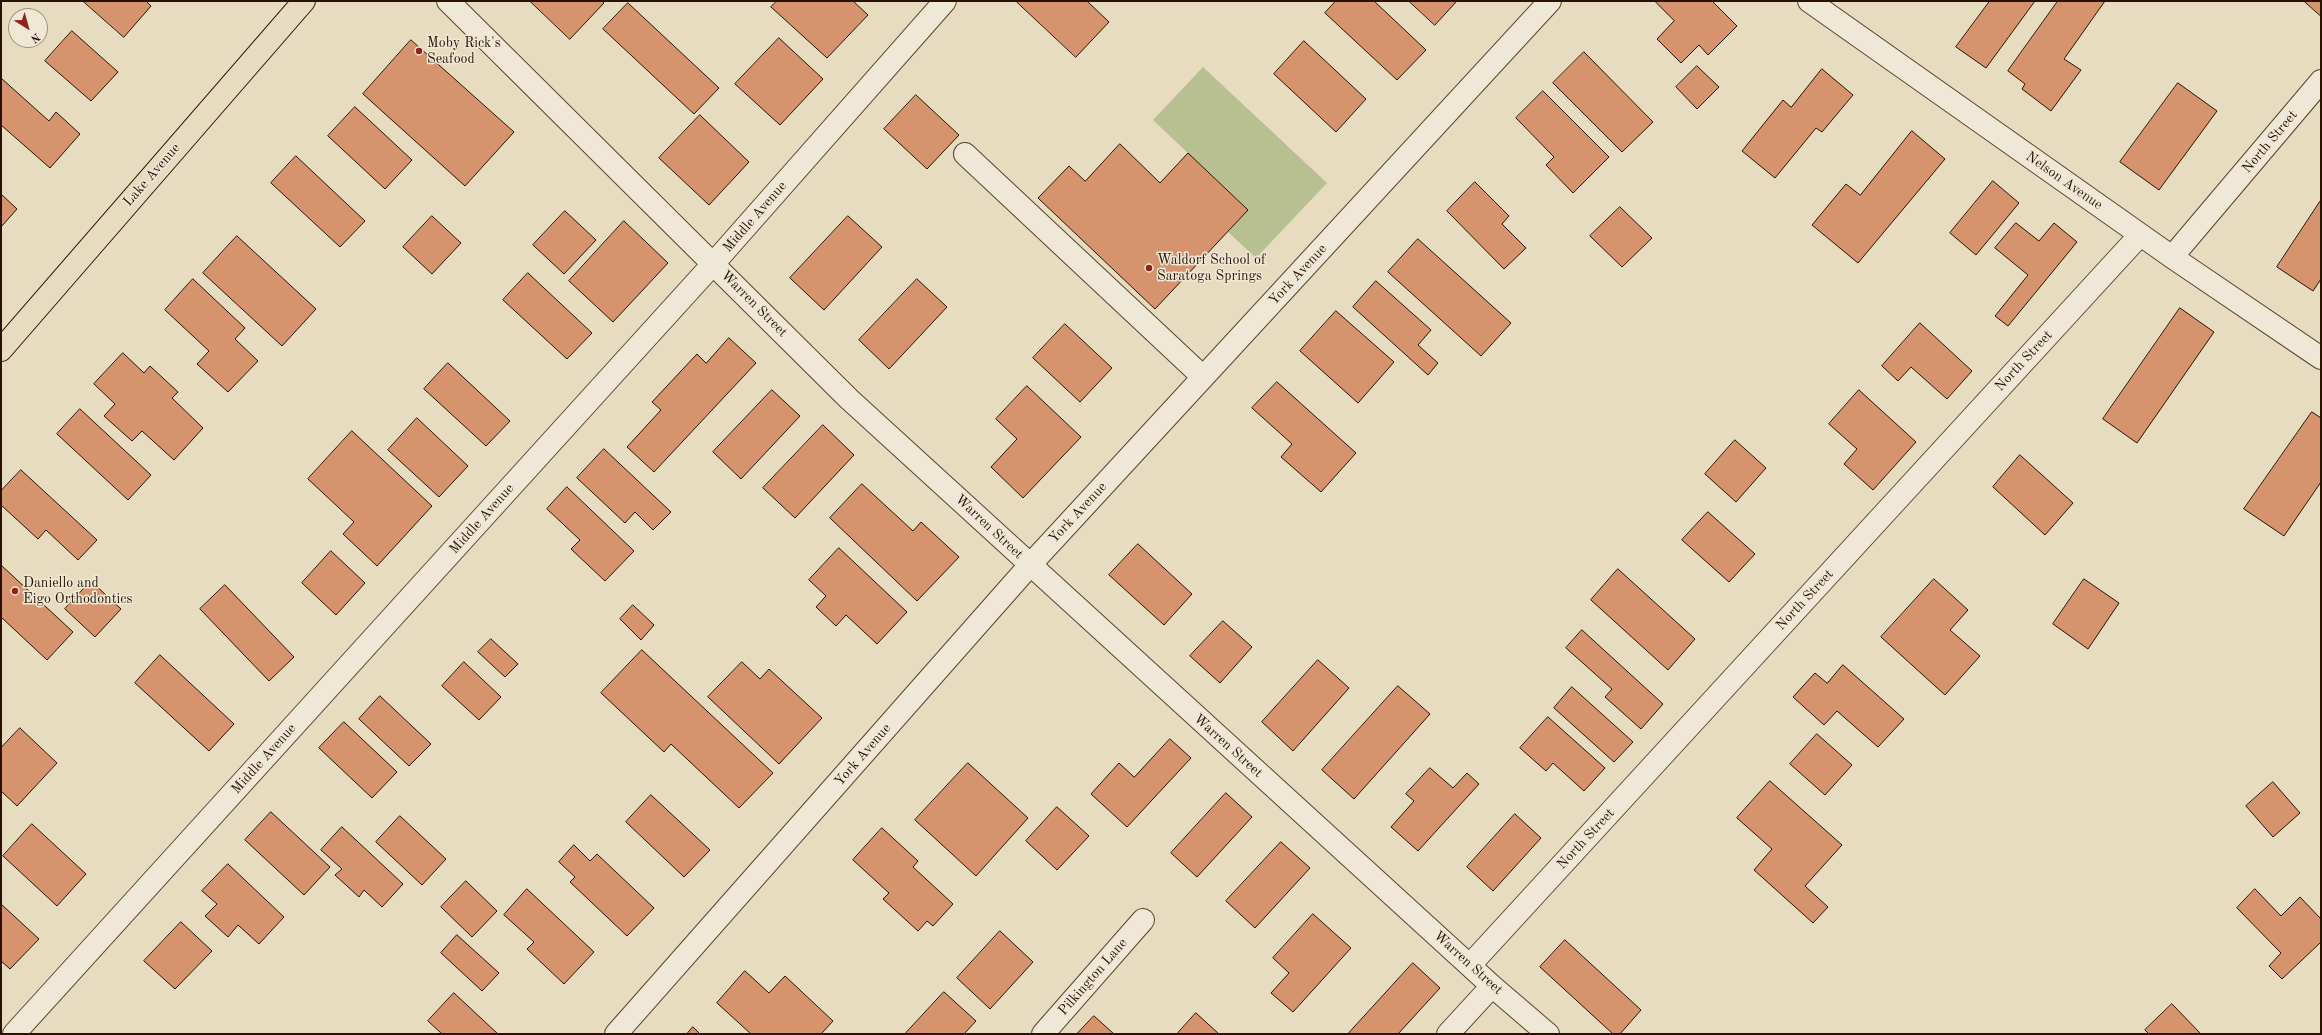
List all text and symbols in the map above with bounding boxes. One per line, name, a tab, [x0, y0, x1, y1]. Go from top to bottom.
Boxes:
north arrow	[8, 8, 48, 48]
text: N	[28, 30, 42, 44]
place label: Moby Rick's Seafood	[427, 35, 501, 68]
marker: Moby Rick's Seafood	[414, 46, 424, 56]
street label: North Street	[2239, 107, 2301, 177]
street label: Lake Avenue	[120, 140, 184, 210]
street label: Nelson Avenue	[2022, 148, 2106, 214]
street label: Middle Avenue	[720, 178, 790, 256]
street label: York Avenue	[1265, 241, 1331, 309]
place label: Waldorf School of Saratoga Springs	[1157, 252, 1266, 284]
marker: Waldorf School of Saratoga Springs	[1144, 263, 1154, 273]
street label: Warren Street	[717, 267, 791, 341]
street label: North Street	[1992, 327, 2056, 395]
street label: York Avenue	[1045, 479, 1111, 547]
street label: Middle Avenue	[446, 480, 518, 558]
street label: Warren Street	[951, 491, 1027, 563]
street label: North Street	[1773, 566, 1837, 634]
place label: Daniello and Eigo Orthodontics	[23, 575, 133, 608]
marker: Daniello and Eigo Orthodontics	[10, 586, 20, 596]
street label: Warren Street	[1190, 711, 1266, 781]
street label: Middle Avenue	[228, 720, 300, 798]
street label: York Avenue	[831, 720, 895, 790]
street label: North Street	[1554, 805, 1618, 873]
street label: Warren Street	[1430, 928, 1506, 998]
street label: Pilkington Lane	[1055, 935, 1131, 1019]

